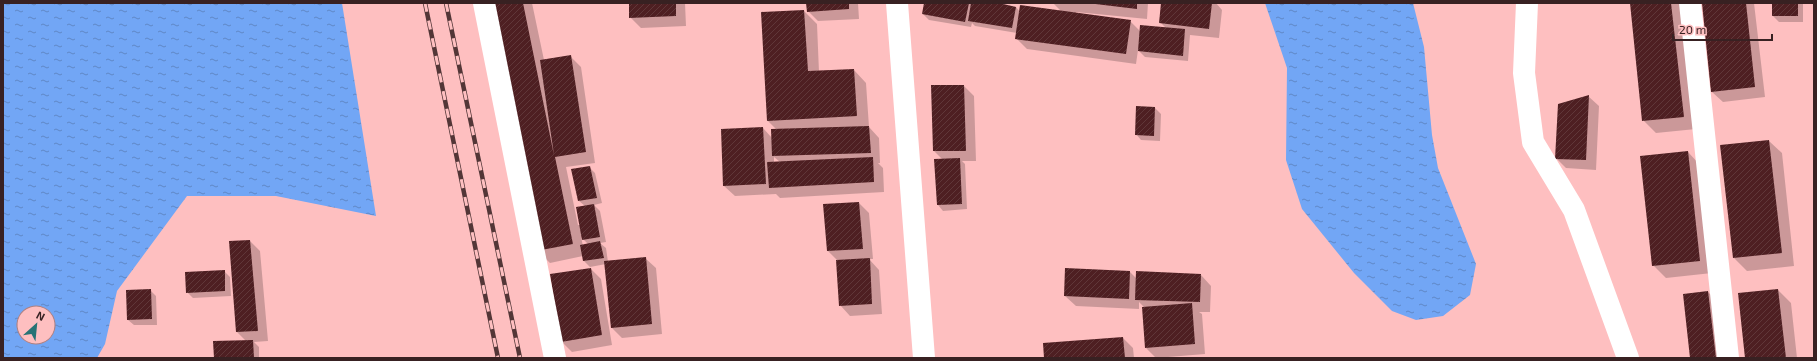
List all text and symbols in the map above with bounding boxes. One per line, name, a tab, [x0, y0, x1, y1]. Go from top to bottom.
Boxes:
scale bar	[1673, 16, 1772, 42]
text: 20 m	[1679, 22, 1706, 36]
north arrow	[16, 305, 56, 345]
text: N	[34, 308, 47, 323]

